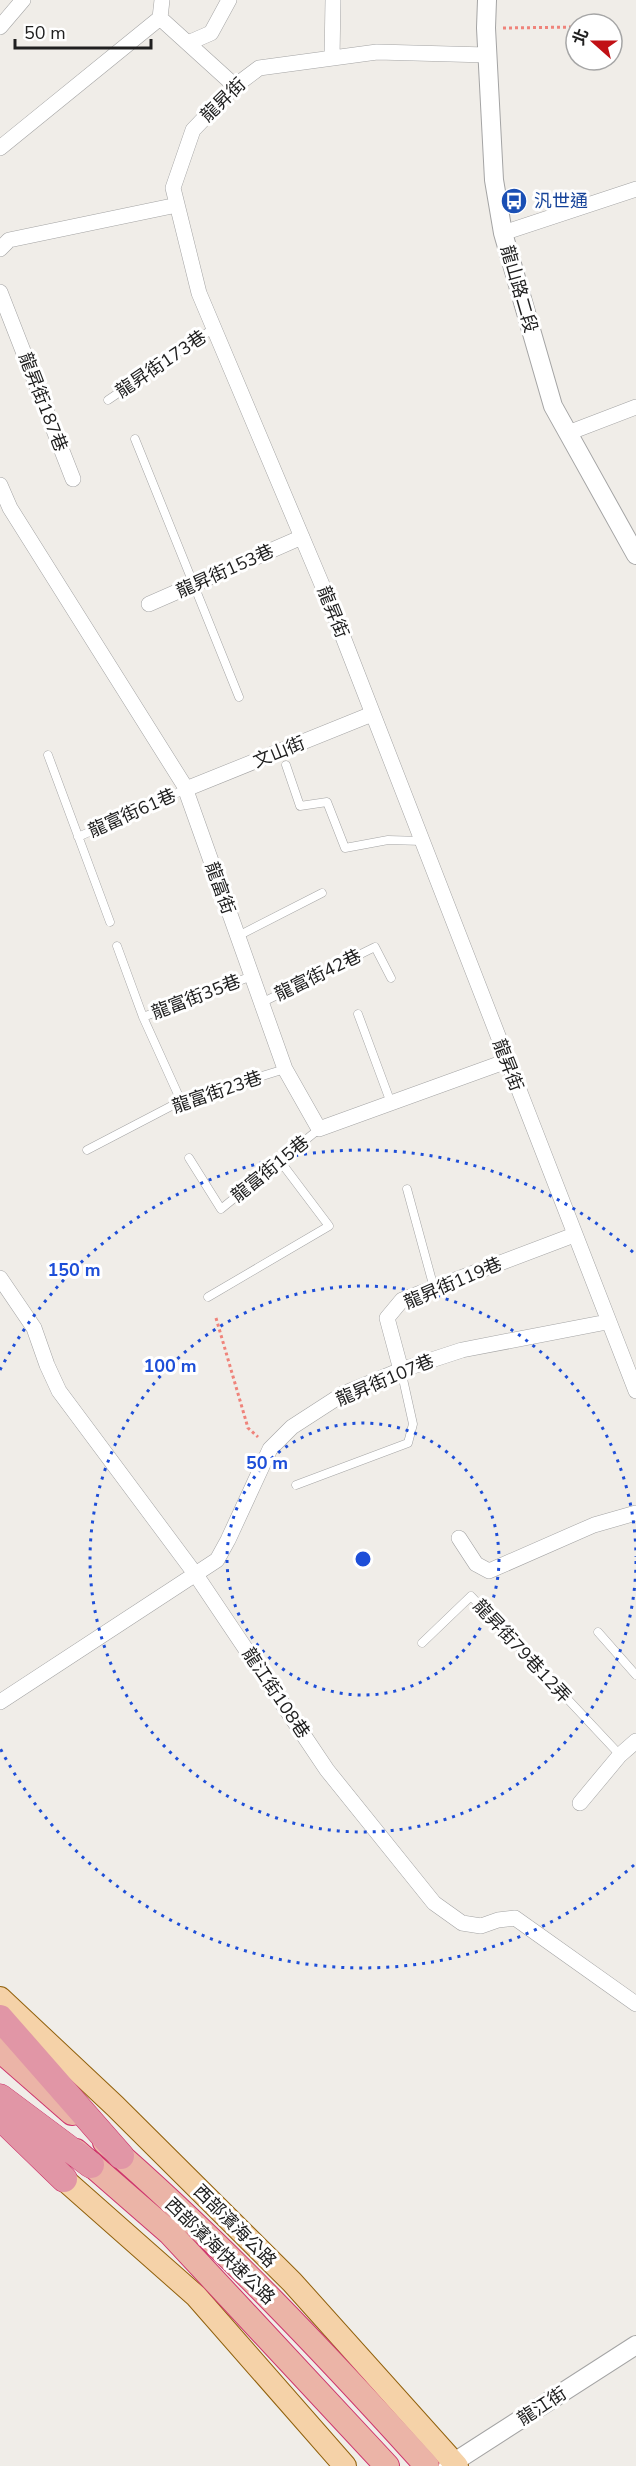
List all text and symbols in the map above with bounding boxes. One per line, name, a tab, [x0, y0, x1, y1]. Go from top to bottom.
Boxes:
scale bar	[15, 12, 152, 50]
north arrow	[564, 12, 624, 72]
text: 50 m	[24, 21, 66, 45]
text: 北	[568, 26, 594, 48]
street label: 龍昇街	[195, 73, 251, 127]
bus stop icon: 汎世通	[499, 186, 529, 216]
place label: 汎世通	[534, 189, 588, 213]
street label: 龍山路二段	[495, 242, 543, 336]
street label: 龍昇街173巷	[111, 325, 211, 403]
street label: 龍昇街187巷	[13, 349, 73, 455]
street label: 龍昇街153巷	[172, 539, 278, 603]
street label: 龍昇街	[312, 582, 354, 642]
street label: 文山街	[249, 731, 309, 773]
street label: 龍富街61巷	[84, 783, 180, 843]
street label: 龍富街	[199, 859, 241, 917]
street label: 龍富街42巷	[271, 944, 365, 1006]
street label: 龍富街35巷	[148, 969, 244, 1025]
street label: 龍昇街	[487, 1035, 529, 1095]
street label: 龍富街23巷	[169, 1065, 265, 1119]
street label: 龍富街15巷	[226, 1130, 314, 1208]
street label: 龍昇街119巷	[400, 1252, 506, 1314]
text: 150 m	[47, 1258, 101, 1282]
street label: 龍昇街107巷	[332, 1349, 438, 1411]
text: 100 m	[143, 1354, 197, 1378]
text: 50 m	[246, 1451, 288, 1475]
centre of rings	[353, 1549, 373, 1569]
street label: 龍昇街79巷12弄	[468, 1594, 576, 1708]
street label: 龍江街108巷	[237, 1643, 315, 1743]
street label: 西部濱海公路	[188, 2179, 282, 2273]
street label: 西部濱海快速公路	[160, 2192, 280, 2310]
street label: 龍江街	[513, 2381, 571, 2431]

